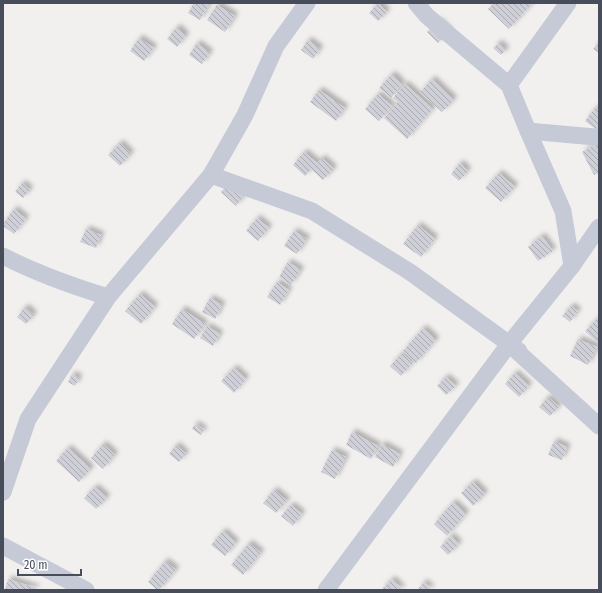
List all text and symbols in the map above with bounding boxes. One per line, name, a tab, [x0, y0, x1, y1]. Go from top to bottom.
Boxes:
scale bar	[18, 551, 81, 577]
text: 20 m	[24, 558, 48, 572]

